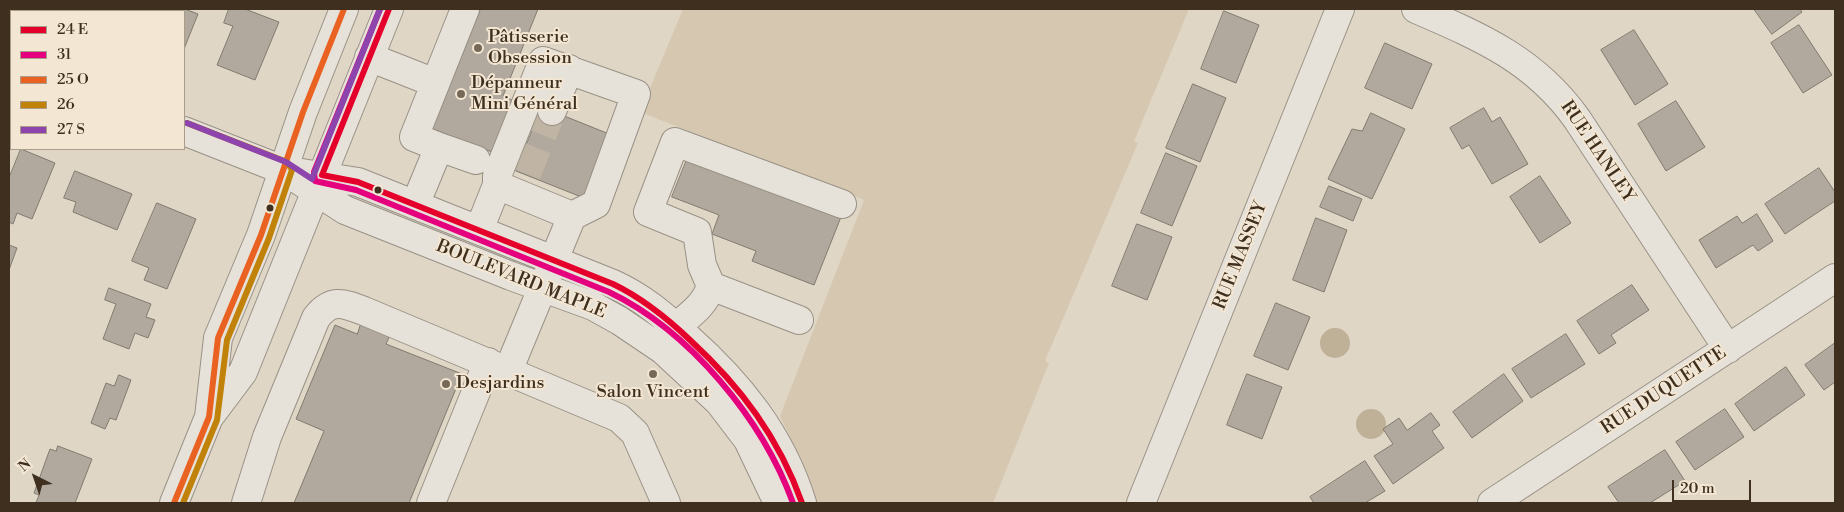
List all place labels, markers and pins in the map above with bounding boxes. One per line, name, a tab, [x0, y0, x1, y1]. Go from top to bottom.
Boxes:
place label: Pâtisserie Obsession	[488, 27, 572, 70]
marker: Pâtisserie Obsession	[472, 42, 484, 54]
place label: Dépanneur Mini Général	[471, 73, 578, 116]
marker: Dépanneur Mini Général	[455, 88, 467, 100]
unlabelled marker	[373, 185, 383, 195]
unlabelled marker	[265, 203, 275, 213]
marker: Salon Vincent	[647, 368, 659, 380]
place label: Desjardins	[456, 373, 544, 395]
marker: Desjardins	[440, 378, 452, 390]
place label: Salon Vincent	[596, 382, 710, 404]

